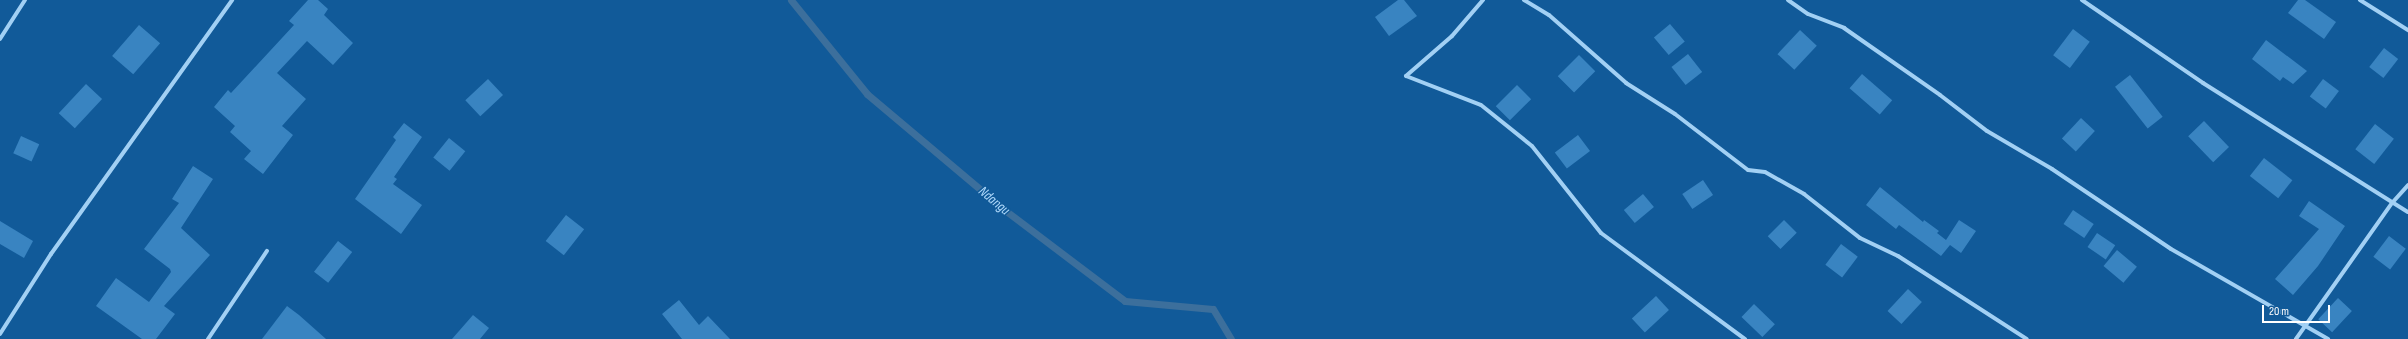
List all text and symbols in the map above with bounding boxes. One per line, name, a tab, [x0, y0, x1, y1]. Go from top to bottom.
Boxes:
water label: Ndangu	[975, 183, 1013, 219]
scale bar	[2264, 297, 2332, 323]
text: 20 m	[2269, 304, 2289, 319]

